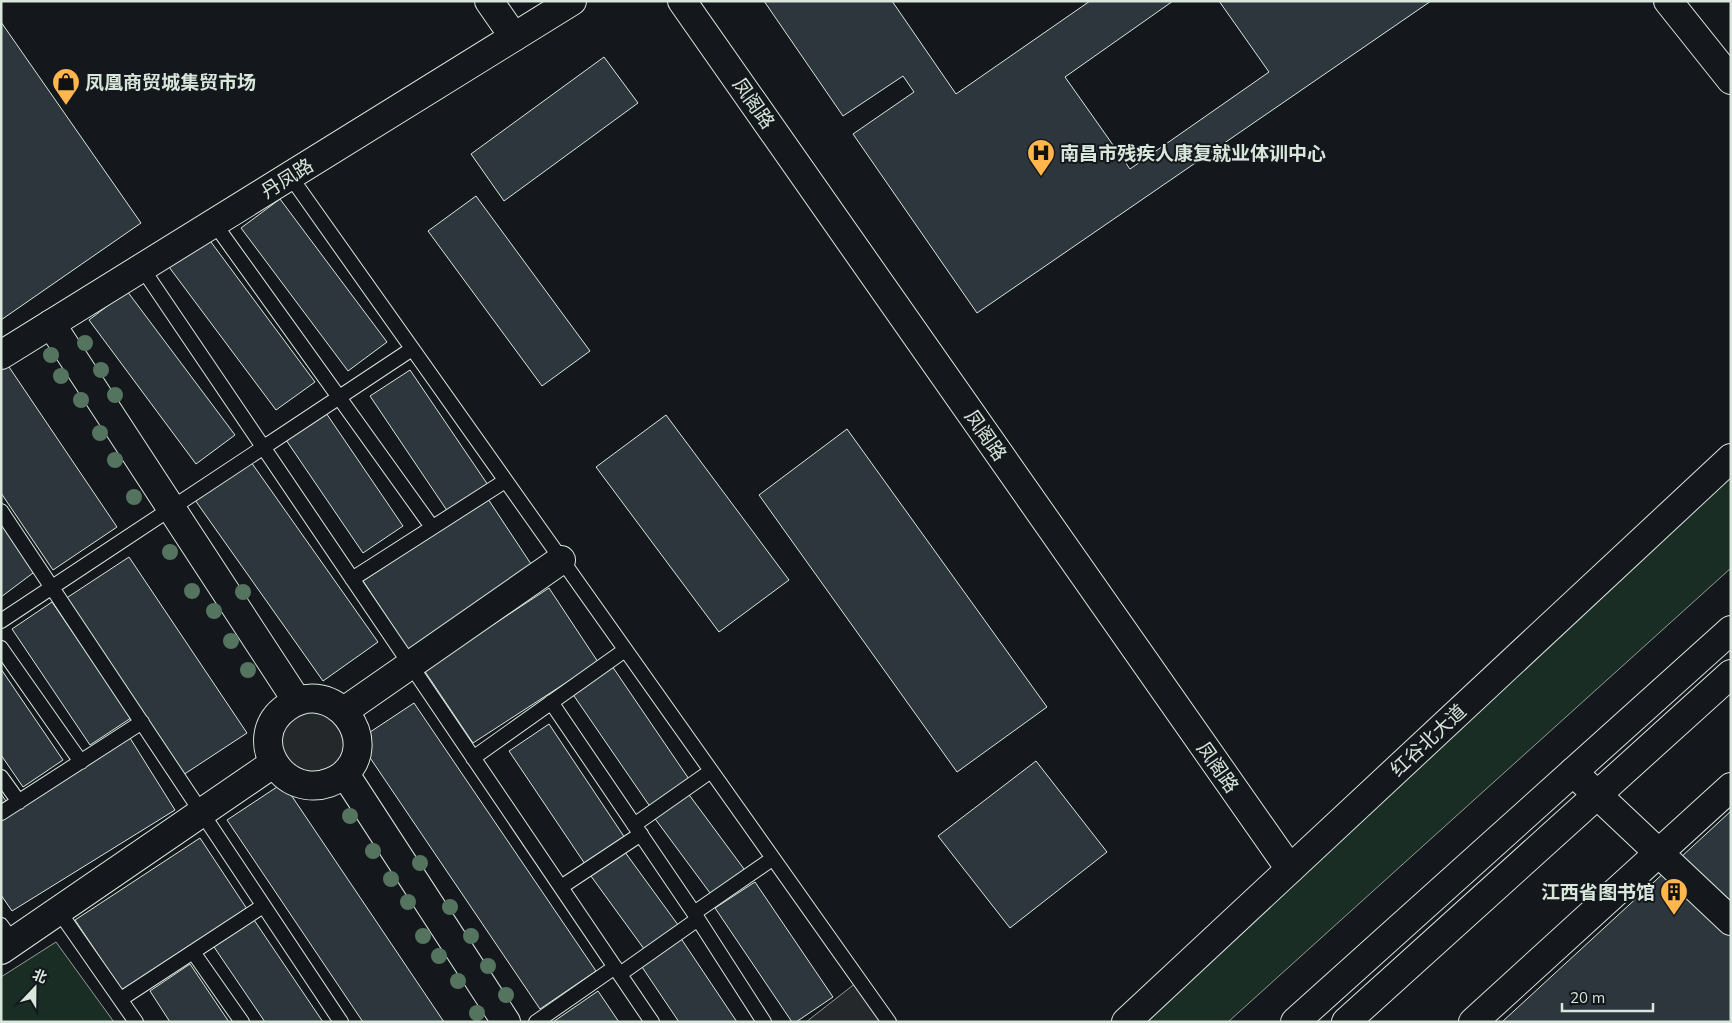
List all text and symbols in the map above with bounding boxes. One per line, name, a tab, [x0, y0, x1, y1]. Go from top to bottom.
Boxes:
shop icon: 凤凰商贸城集贸市场	[51, 67, 81, 106]
place label: 凤凰商贸城集贸市场	[85, 70, 256, 94]
street label: 凤阁路	[728, 73, 780, 133]
hospital icon: 南昌市残疾人康复就业体训中心	[1026, 138, 1056, 177]
place label: 南昌市残疾人康复就业体训中心	[1060, 141, 1326, 165]
street label: 丹凤路	[256, 153, 318, 203]
street label: 凤阁路	[960, 405, 1012, 465]
street label: 红谷北大道	[1385, 699, 1471, 781]
street label: 凤阁路	[1192, 737, 1244, 797]
building icon: 江西省图书馆	[1659, 877, 1689, 916]
place label: 江西省图书馆	[1541, 880, 1655, 904]
north arrow	[10, 963, 60, 1013]
text: 北	[30, 965, 50, 987]
scale bar	[1562, 980, 1653, 1012]
text: 20 m	[1570, 988, 1605, 1007]

